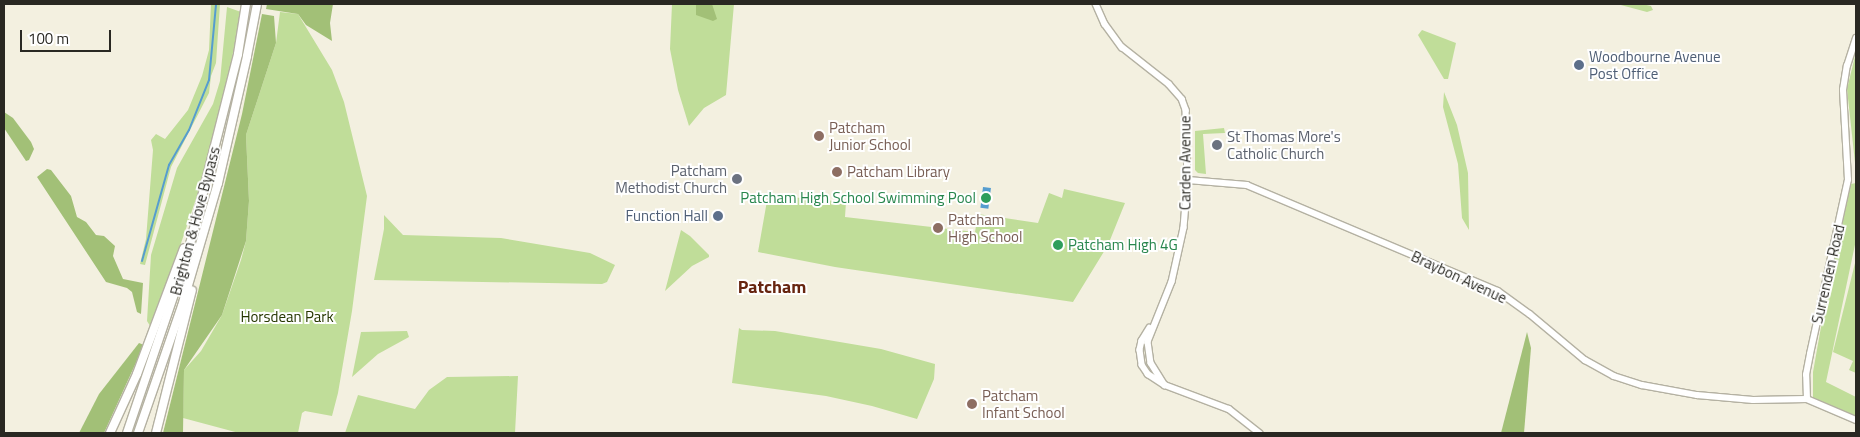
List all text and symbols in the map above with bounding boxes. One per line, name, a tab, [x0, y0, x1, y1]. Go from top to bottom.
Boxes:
scale bar	[22, 20, 114, 52]
text: 100 m	[28, 27, 69, 50]
place label: Woodbourne Avenue Post Office	[1589, 47, 1721, 82]
marker: Woodbourne Avenue Post Office	[1573, 59, 1585, 71]
street label: Carden Avenue	[1176, 116, 1194, 210]
place label: Patcham Junior School	[829, 118, 911, 153]
place label: St Thomas More's Catholic Church	[1227, 127, 1341, 162]
marker: Patcham Junior School	[813, 130, 825, 142]
marker: St Thomas More's Catholic Church	[1211, 139, 1223, 151]
street label: Brighton & Hove Bypass	[166, 145, 224, 297]
place label: Patcham Methodist Church	[615, 161, 727, 196]
place label: Patcham Library	[847, 163, 950, 181]
marker: Patcham Library	[831, 166, 843, 178]
marker: Patcham Methodist Church	[731, 173, 743, 185]
place label: Patcham High School Swimming Pool	[740, 189, 976, 207]
marker: Patcham High School Swimming Pool	[980, 192, 992, 204]
place label: Function Hall	[625, 207, 708, 225]
marker: Function Hall	[712, 210, 724, 222]
place label: Patcham High School	[948, 210, 1023, 245]
marker: Patcham High School	[932, 222, 944, 234]
street label: Surrenden Road	[1808, 223, 1848, 325]
place label: Patcham High 4G	[1068, 236, 1178, 254]
marker: Patcham High 4G	[1052, 239, 1064, 251]
street label: Braybon Avenue	[1408, 247, 1510, 307]
district label: Patcham	[738, 276, 806, 298]
park label: Horsdean Park	[240, 308, 334, 326]
place label: Patcham Infant School	[982, 386, 1065, 421]
marker: Patcham Infant School	[966, 398, 978, 410]

